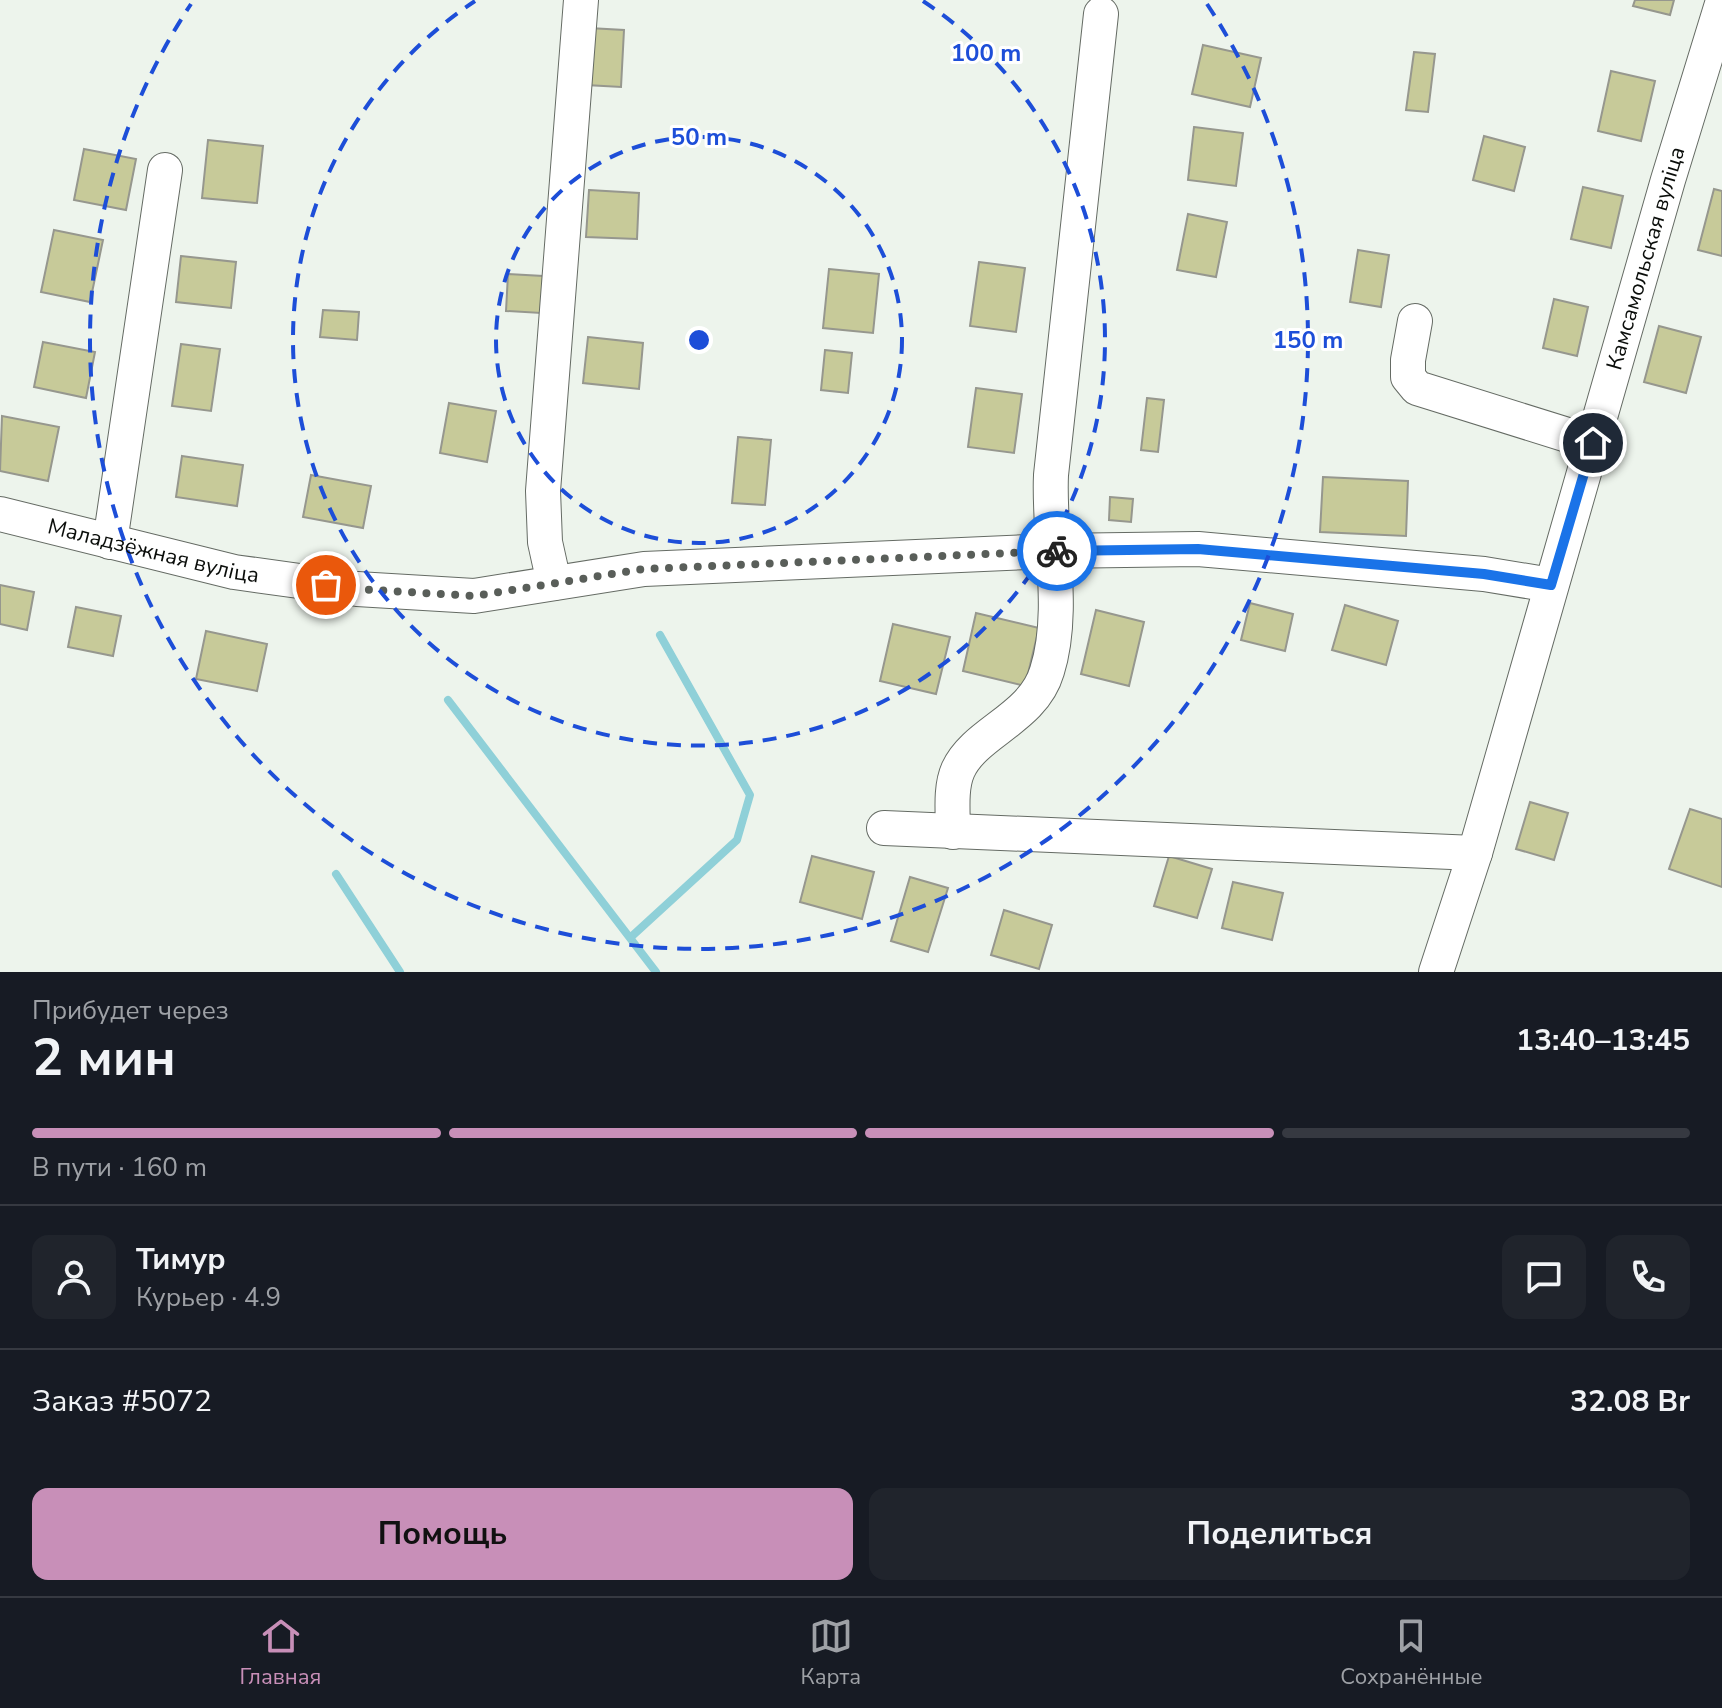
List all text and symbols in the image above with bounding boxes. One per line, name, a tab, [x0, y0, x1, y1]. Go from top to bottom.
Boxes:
text: 100 m	[951, 37, 1021, 69]
text: 50 m	[671, 121, 727, 153]
street label: Камсамольская вуліца	[1599, 143, 1692, 373]
text: 150 m	[1273, 324, 1343, 356]
centre of rings	[685, 326, 713, 354]
pin	[1559, 409, 1627, 477]
icon: home	[1571, 421, 1615, 465]
street label: Маладзёжная вуліца	[45, 511, 261, 590]
courier	[1017, 511, 1097, 591]
icon: bike	[1035, 529, 1079, 573]
pin	[292, 551, 360, 619]
icon: bag	[304, 563, 348, 607]
text: Прибудет через	[32, 993, 229, 1028]
text: 13:40–13:45	[1516, 1020, 1690, 1061]
text: 2 мин	[32, 1022, 176, 1093]
text: В пути · 160 m	[32, 1150, 207, 1185]
button: person	[32, 1235, 116, 1319]
button: chat	[1502, 1235, 1586, 1319]
button: phone	[1606, 1235, 1690, 1319]
text: Тимур	[136, 1239, 226, 1280]
text: Курьер · 4.9	[136, 1280, 281, 1315]
text: Заказ #5072	[32, 1381, 212, 1422]
text: 32.08 Br	[1570, 1381, 1690, 1422]
button: Помощь	[32, 1488, 853, 1580]
button: Поделиться	[869, 1488, 1690, 1580]
tab: Главная	[240, 1614, 321, 1692]
tab: Карта	[801, 1614, 861, 1692]
tab: Сохранённые	[1340, 1614, 1482, 1692]

